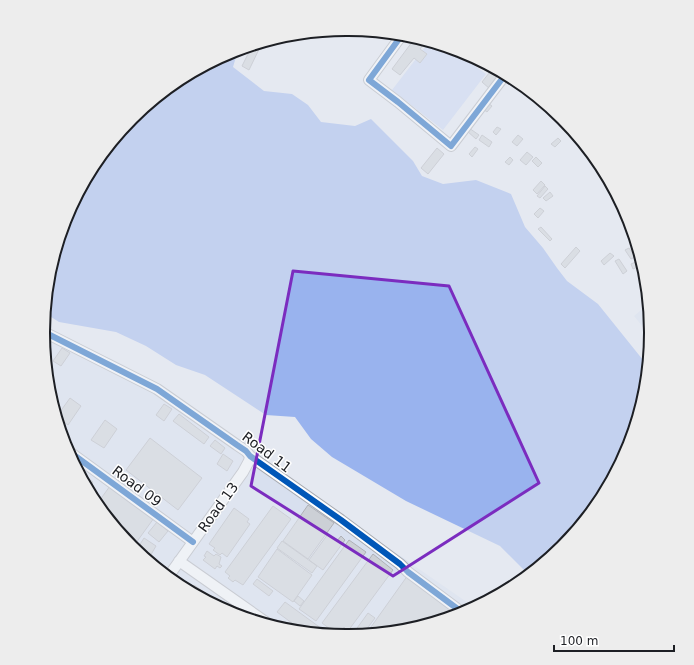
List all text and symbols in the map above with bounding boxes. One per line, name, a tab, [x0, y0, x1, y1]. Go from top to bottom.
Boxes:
street label: Road 11	[239, 428, 295, 476]
street label: Road 09	[109, 462, 165, 510]
street label: Road 13	[195, 479, 241, 535]
scale bar	[554, 627, 674, 653]
text: 100 m	[560, 634, 598, 648]

